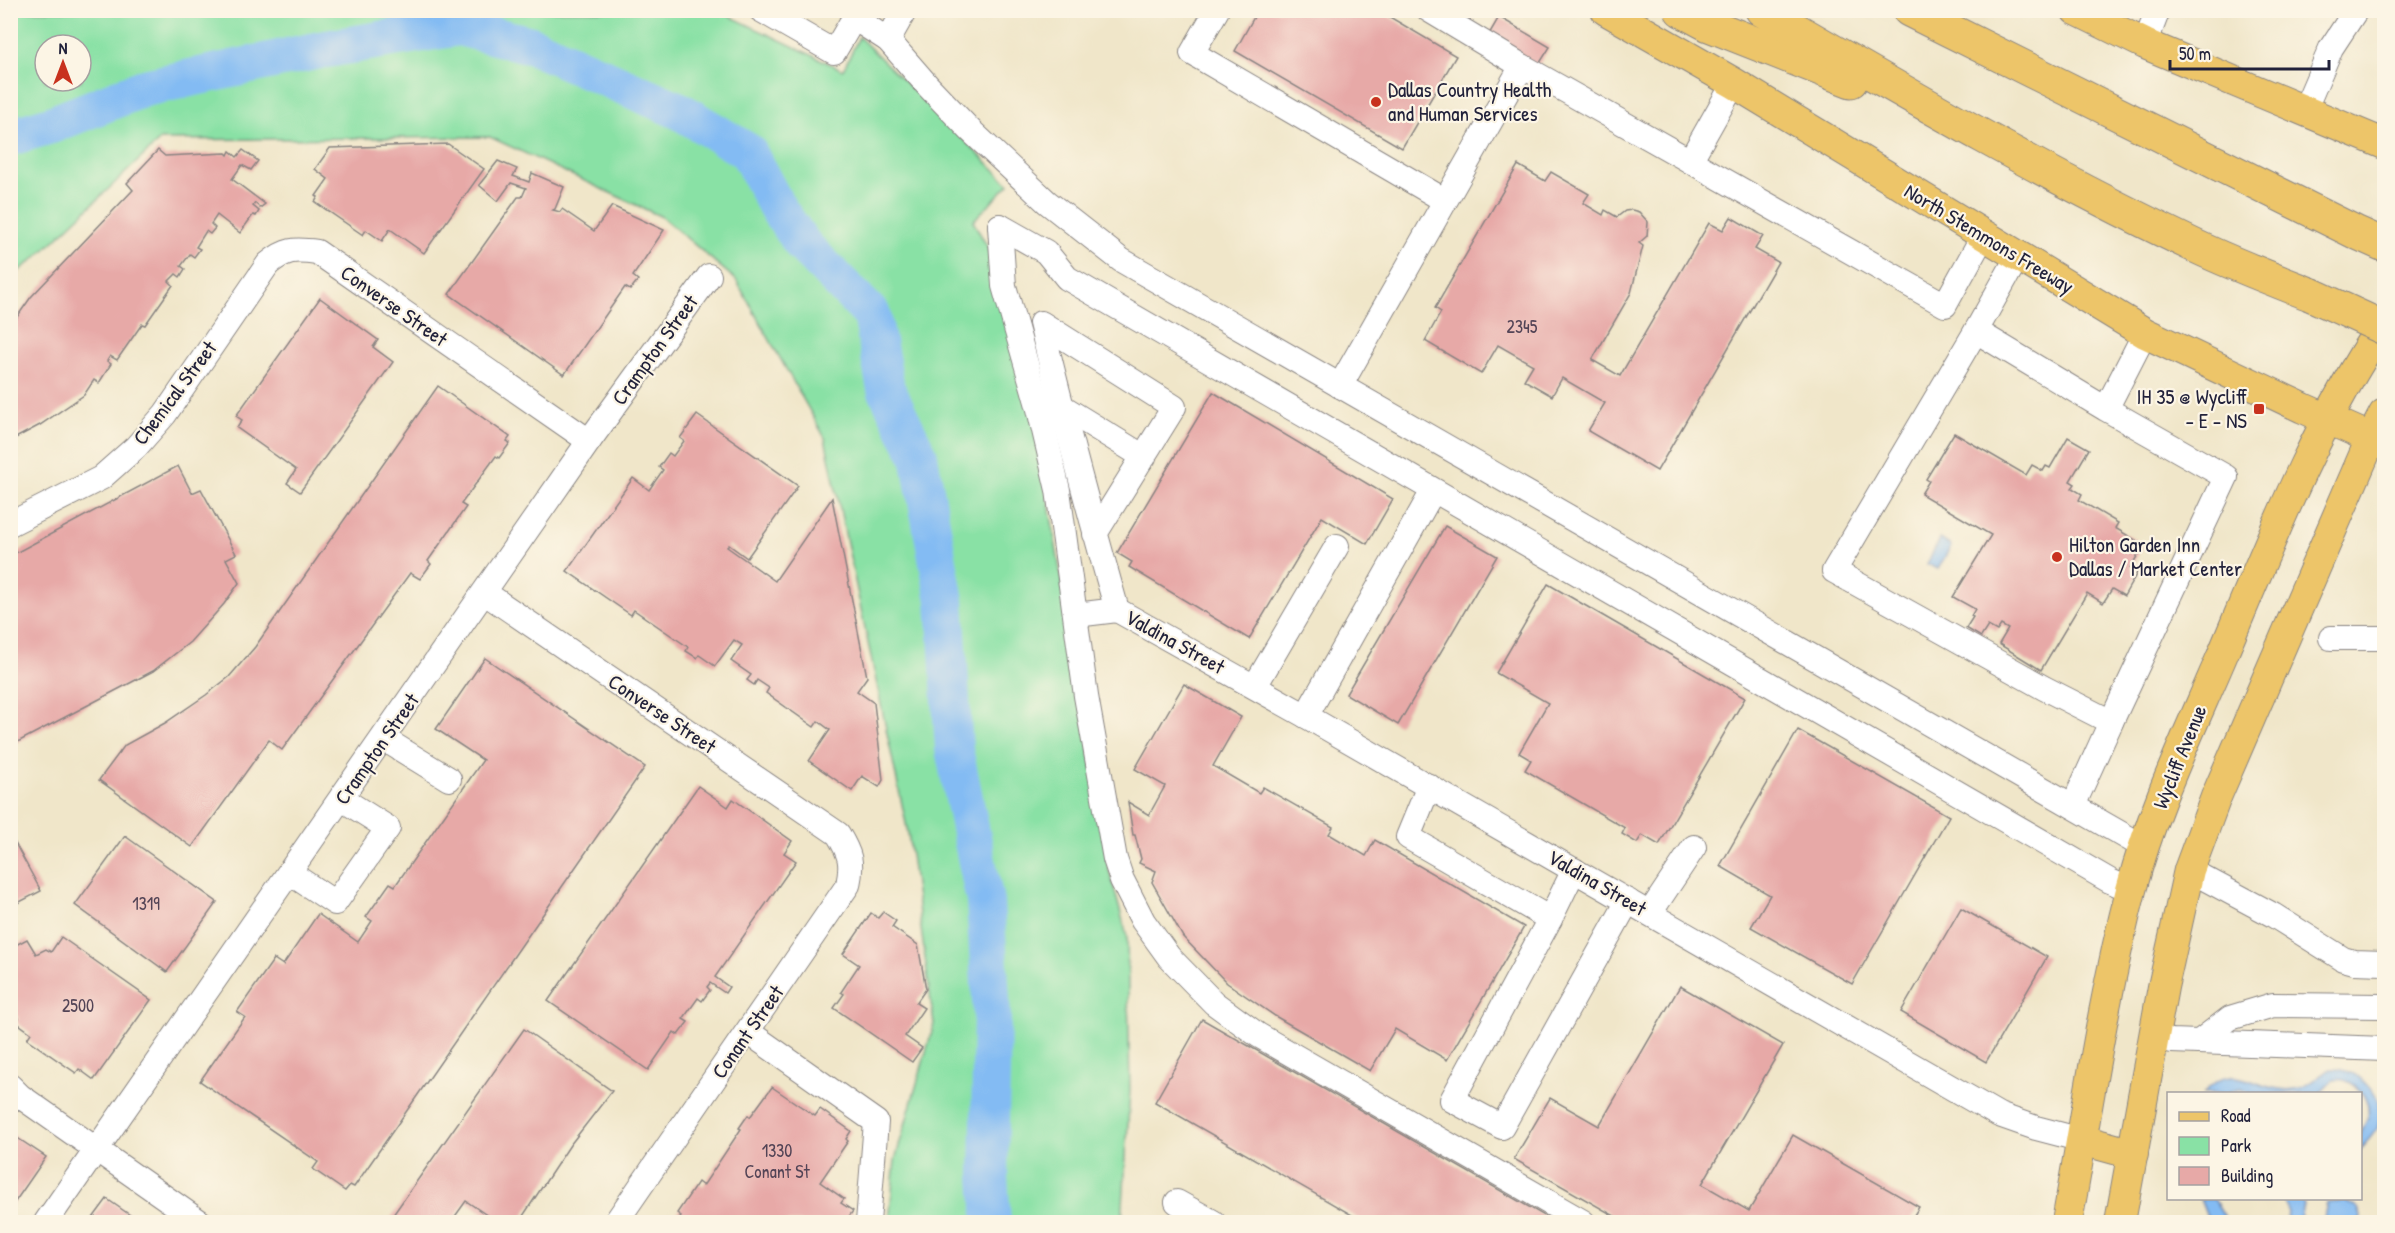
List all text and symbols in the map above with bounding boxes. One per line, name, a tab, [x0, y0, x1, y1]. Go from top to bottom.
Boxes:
north arrow	[33, 33, 93, 93]
scale bar	[2170, 33, 2329, 71]
text: N	[59, 37, 68, 59]
text: 50 m	[2179, 41, 2211, 66]
place label: Dallas Country Health and Human Services	[1388, 75, 1552, 128]
marker: Dallas Country Health and Human Services	[1369, 95, 1383, 109]
street label: North Stemmons Freeway	[1899, 177, 2079, 301]
street label: Converse Street	[335, 258, 454, 354]
street label: Crampton Street	[605, 288, 705, 411]
house number: 2345	[1507, 314, 1538, 339]
street label: Chemical Street	[126, 334, 224, 451]
place label: IH 35 @ Wycliff - E - NS	[2137, 382, 2247, 435]
marker: IH 35 @ Wycliff - E - NS	[2252, 402, 2266, 416]
place label: Hilton Garden Inn Dallas / Market Center	[2069, 530, 2242, 583]
marker: Hilton Garden Inn Dallas / Market Center	[2050, 550, 2064, 564]
street label: Valdina Street	[1120, 602, 1231, 681]
street label: Converse Street	[603, 667, 723, 761]
street label: Crampton Street	[327, 687, 426, 810]
street label: Wycliff Avenue	[2146, 701, 2213, 813]
street label: Valdina Street	[1542, 843, 1653, 923]
house number: 1319	[132, 891, 160, 916]
street label: Conant Street	[705, 978, 791, 1084]
house number: 2500	[62, 993, 94, 1018]
legend	[2167, 1092, 2362, 1200]
text: Road	[2221, 1103, 2251, 1128]
text: Park	[2221, 1133, 2252, 1158]
house number: 1330 Conant St	[744, 1138, 810, 1184]
text: Building	[2221, 1163, 2273, 1188]

